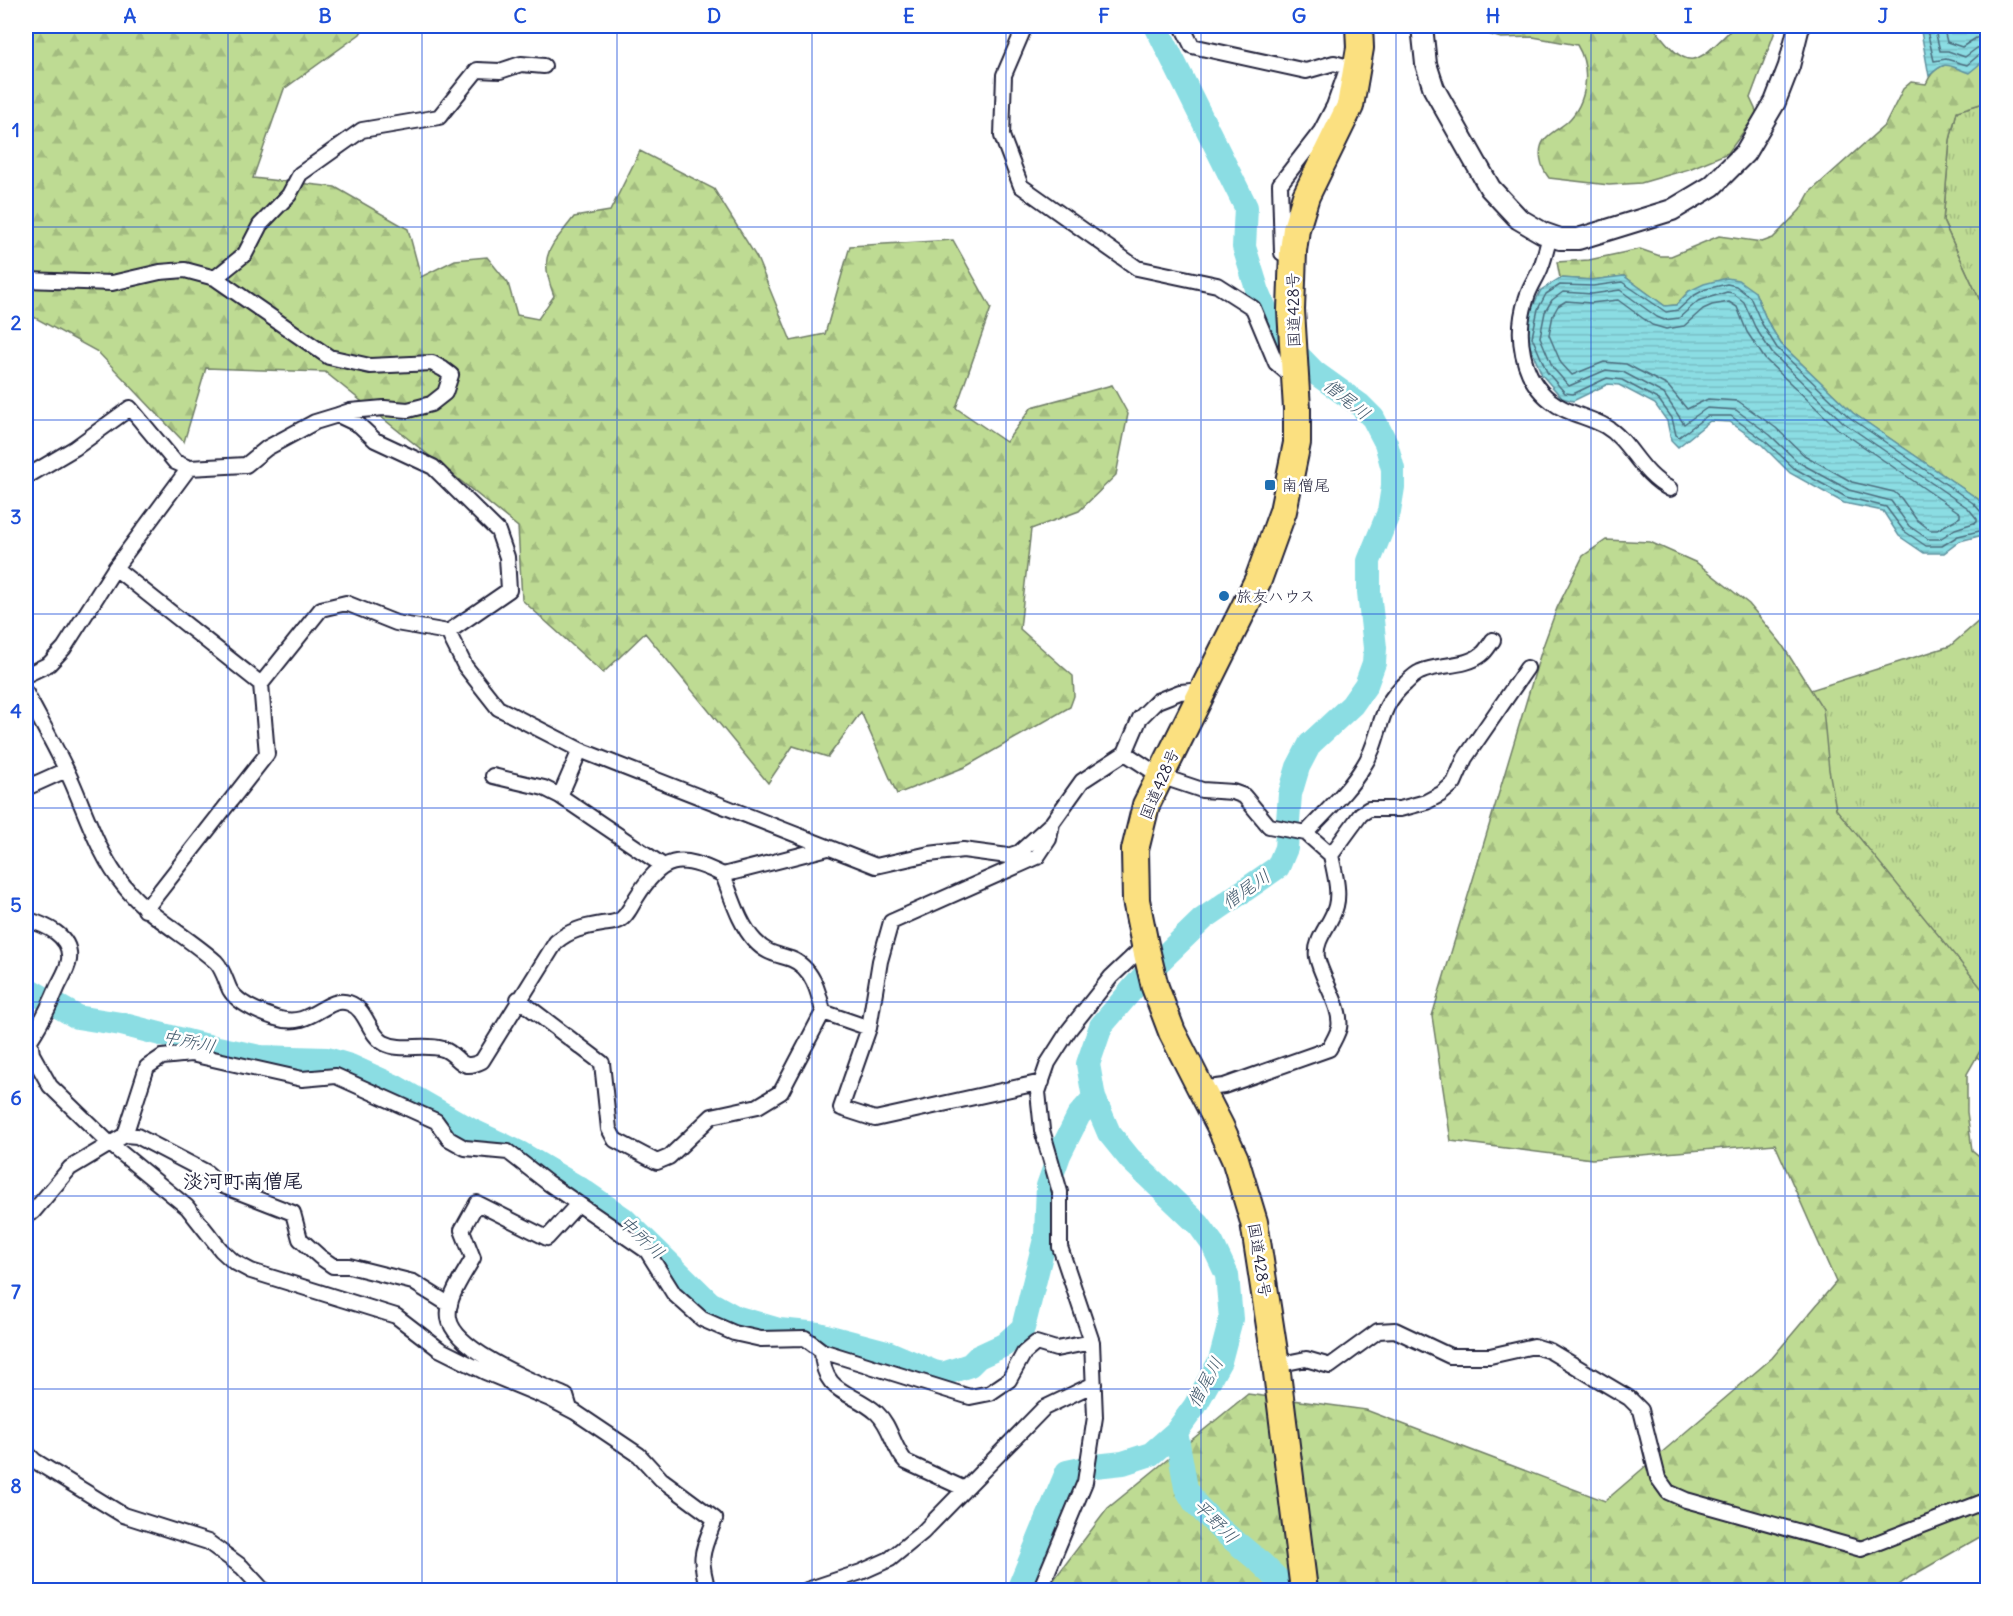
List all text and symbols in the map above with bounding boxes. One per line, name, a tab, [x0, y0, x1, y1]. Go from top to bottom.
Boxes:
text: A	[124, 3, 137, 28]
text: B	[318, 3, 332, 28]
text: C	[513, 3, 527, 28]
text: D	[707, 3, 721, 28]
text: E	[903, 3, 915, 28]
text: F	[1098, 3, 1110, 28]
text: G	[1292, 3, 1306, 28]
text: H	[1486, 3, 1500, 28]
text: I	[1684, 3, 1693, 28]
text: J	[1878, 3, 1889, 28]
text: 1	[12, 117, 20, 142]
street label: 国道428号	[1282, 272, 1304, 348]
text: 2	[11, 310, 22, 335]
water label: 僧尾川	[1319, 373, 1375, 425]
place label: 南僧尾	[1282, 475, 1330, 495]
marker: 南僧尾	[1263, 478, 1277, 492]
text: 3	[10, 504, 22, 529]
place label: 旅友ハウス	[1236, 586, 1315, 606]
marker: 旅友ハウス	[1217, 589, 1231, 603]
text: 4	[10, 698, 22, 723]
street label: 国道428号	[1135, 745, 1183, 823]
water label: 僧尾川	[1217, 864, 1275, 914]
text: 5	[10, 892, 22, 917]
water label: 中所川	[160, 1024, 218, 1058]
text: 6	[10, 1085, 22, 1110]
district label: 淡河町南僧尾	[183, 1168, 303, 1193]
water label: 中所川	[614, 1210, 670, 1264]
street label: 国道428号	[1244, 1221, 1276, 1299]
text: 7	[11, 1279, 21, 1304]
water label: 僧尾川	[1182, 1353, 1228, 1411]
text: 8	[10, 1473, 22, 1498]
water label: 平野川	[1189, 1494, 1243, 1548]

